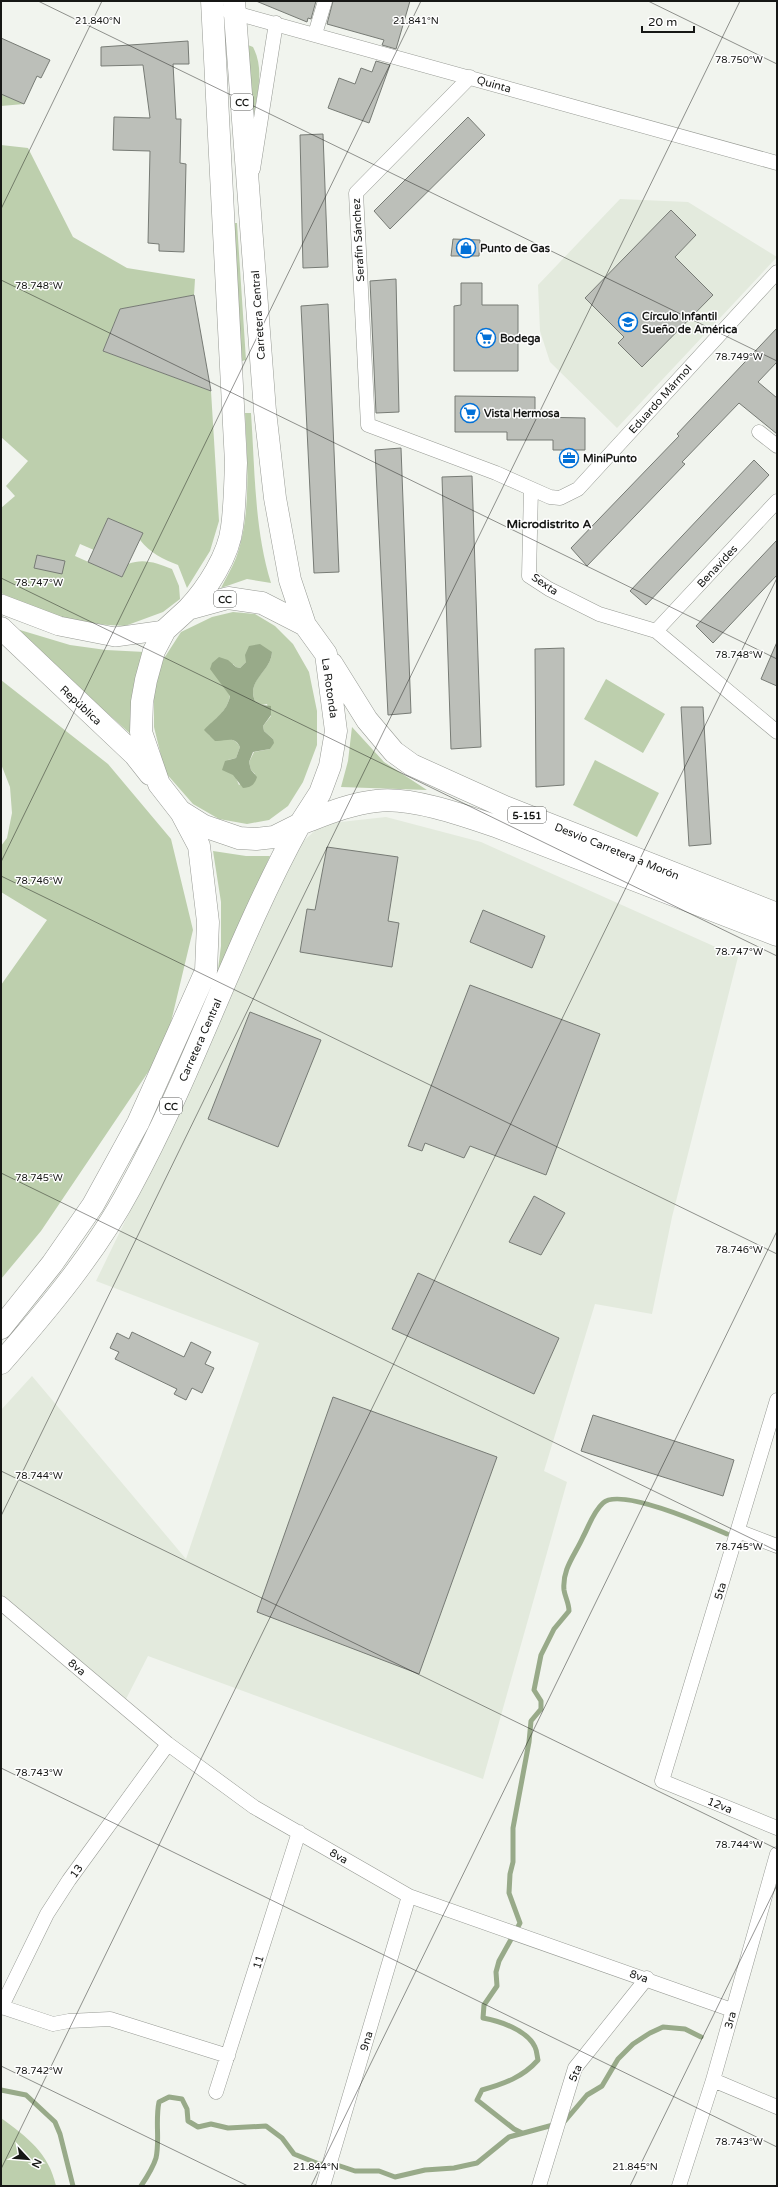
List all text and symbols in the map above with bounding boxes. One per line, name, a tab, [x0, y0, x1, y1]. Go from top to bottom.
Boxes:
scale bar	[642, 8, 694, 34]
text: 21.840°N	[75, 15, 121, 27]
text: 21.841°N	[393, 15, 439, 27]
text: 20 m	[648, 15, 677, 29]
text: 78.750°W	[715, 54, 763, 66]
street label: Quinta	[475, 73, 513, 96]
road number: CC	[231, 94, 253, 110]
street label: Serafín Sánchez	[350, 197, 367, 282]
shop icon: Punto de Gas	[455, 237, 477, 259]
place label: Punto de Gas	[480, 242, 551, 255]
street label: Carretera Central	[249, 270, 268, 360]
text: 78.748°W	[15, 280, 63, 292]
place label: Círculo Infantil Sueño de América	[642, 310, 737, 336]
school or university icon: Círculo Infantil Sueño de América	[617, 311, 639, 333]
supermarket icon: Bodega	[475, 327, 497, 349]
place label: Bodega	[500, 332, 541, 346]
text: 78.749°W	[715, 351, 763, 363]
street label: Eduardo Mármol	[626, 362, 695, 436]
supermarket icon: Vista Hermosa	[459, 402, 481, 424]
place label: Vista Hermosa	[484, 407, 560, 420]
office icon: MiniPunto	[558, 447, 580, 469]
place label: MiniPunto	[583, 452, 637, 465]
district label: Microdistrito A	[507, 517, 591, 531]
street label: Benavides	[694, 542, 740, 590]
street label: Sexta	[529, 571, 560, 598]
text: 78.747°W	[15, 577, 63, 589]
road number: CC	[214, 591, 236, 607]
text: 78.748°W	[715, 649, 763, 661]
street label: La Rotonda	[319, 657, 340, 719]
street label: República	[57, 683, 104, 728]
road number: 5-151	[508, 807, 546, 823]
street label: Desvio Carretera a Morón	[553, 820, 681, 882]
text: 78.746°W	[15, 875, 63, 887]
text: 78.747°W	[715, 946, 763, 958]
street label: Carretera Central	[176, 997, 225, 1084]
road number: CC	[160, 1098, 182, 1114]
text: 78.745°W	[15, 1172, 63, 1184]
text: 78.746°W	[715, 1244, 763, 1256]
text: 78.744°W	[15, 1470, 63, 1482]
text: 78.745°W	[715, 1541, 763, 1553]
street label: 5ta	[712, 1581, 729, 1601]
street label: 8va	[65, 1656, 88, 1678]
text: 78.743°W	[15, 1767, 63, 1779]
street label: 12va	[705, 1795, 734, 1816]
text: 78.744°W	[715, 1839, 763, 1851]
street label: 8va	[327, 1846, 350, 1867]
street label: 13	[67, 1862, 86, 1881]
street label: 11	[250, 1954, 267, 1971]
street label: 8va	[628, 1967, 650, 1986]
street label: 3ra	[722, 2010, 739, 2030]
street label: 9na	[357, 2030, 376, 2053]
street label: 5ta	[566, 2063, 585, 2084]
text: 78.742°W	[15, 2065, 63, 2077]
text: 78.743°W	[715, 2136, 763, 2148]
north arrow	[8, 2139, 48, 2179]
text: N	[29, 2156, 44, 2170]
text: 21.844°N	[293, 2161, 339, 2173]
text: 21.845°N	[612, 2161, 658, 2173]

